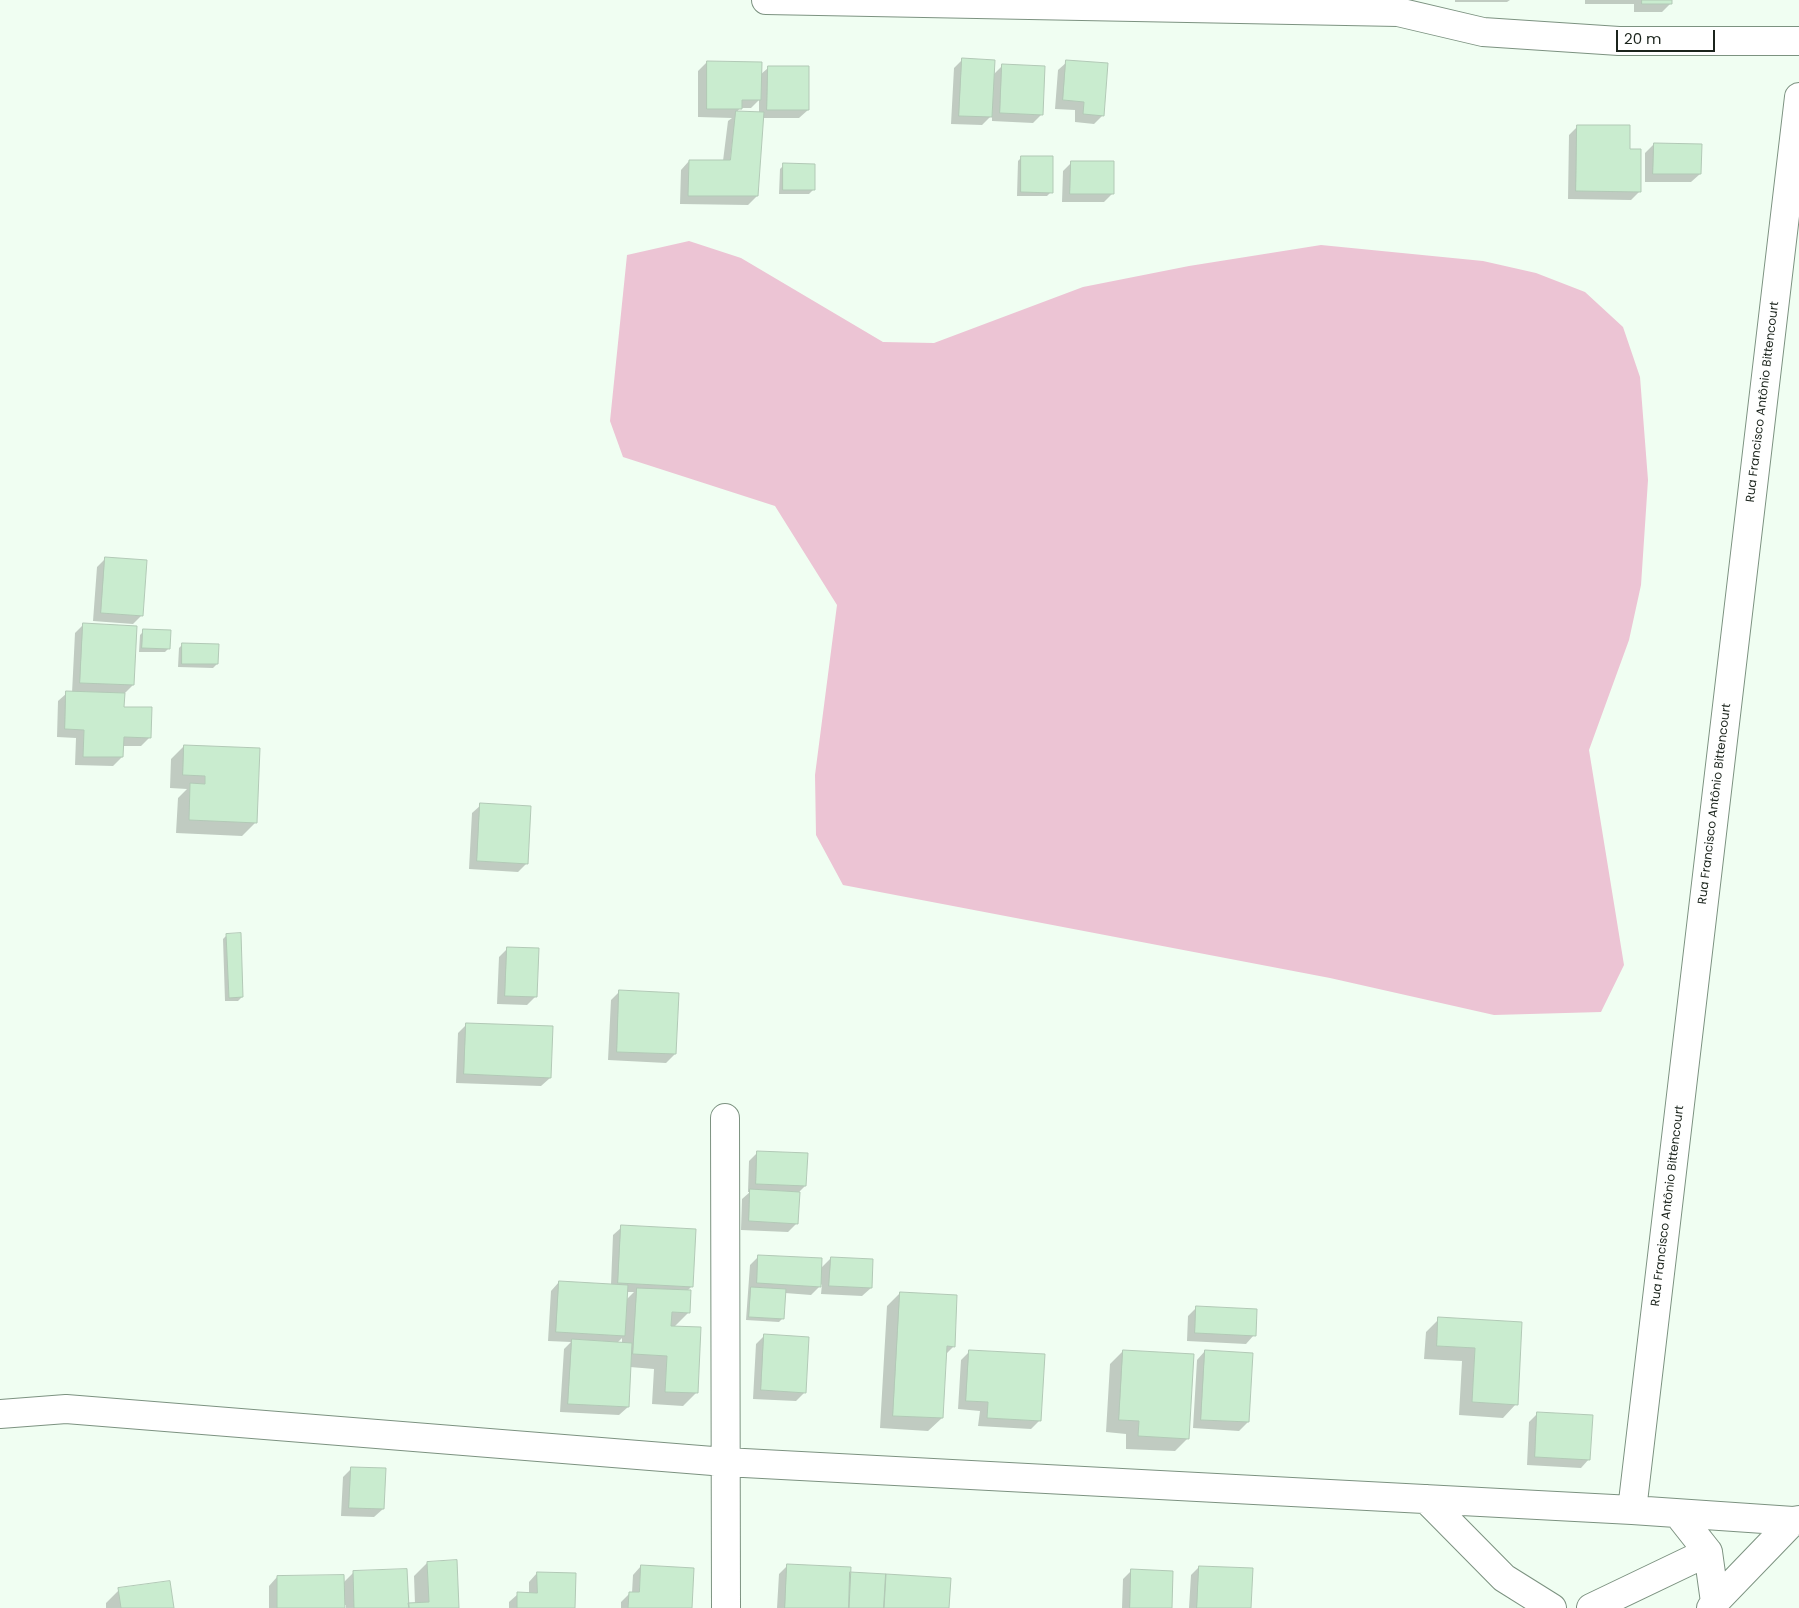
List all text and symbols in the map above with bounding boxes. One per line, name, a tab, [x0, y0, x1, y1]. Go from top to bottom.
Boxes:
scale bar	[1619, 20, 1718, 52]
text: 20 m	[1624, 28, 1662, 49]
street label: Rua Francisco Antônio Bittencourt	[1744, 301, 1782, 503]
street label: Rua Francisco Antônio Bittencourt	[1696, 703, 1734, 905]
street label: Rua Francisco Antônio Bittencourt	[1649, 1105, 1687, 1307]

